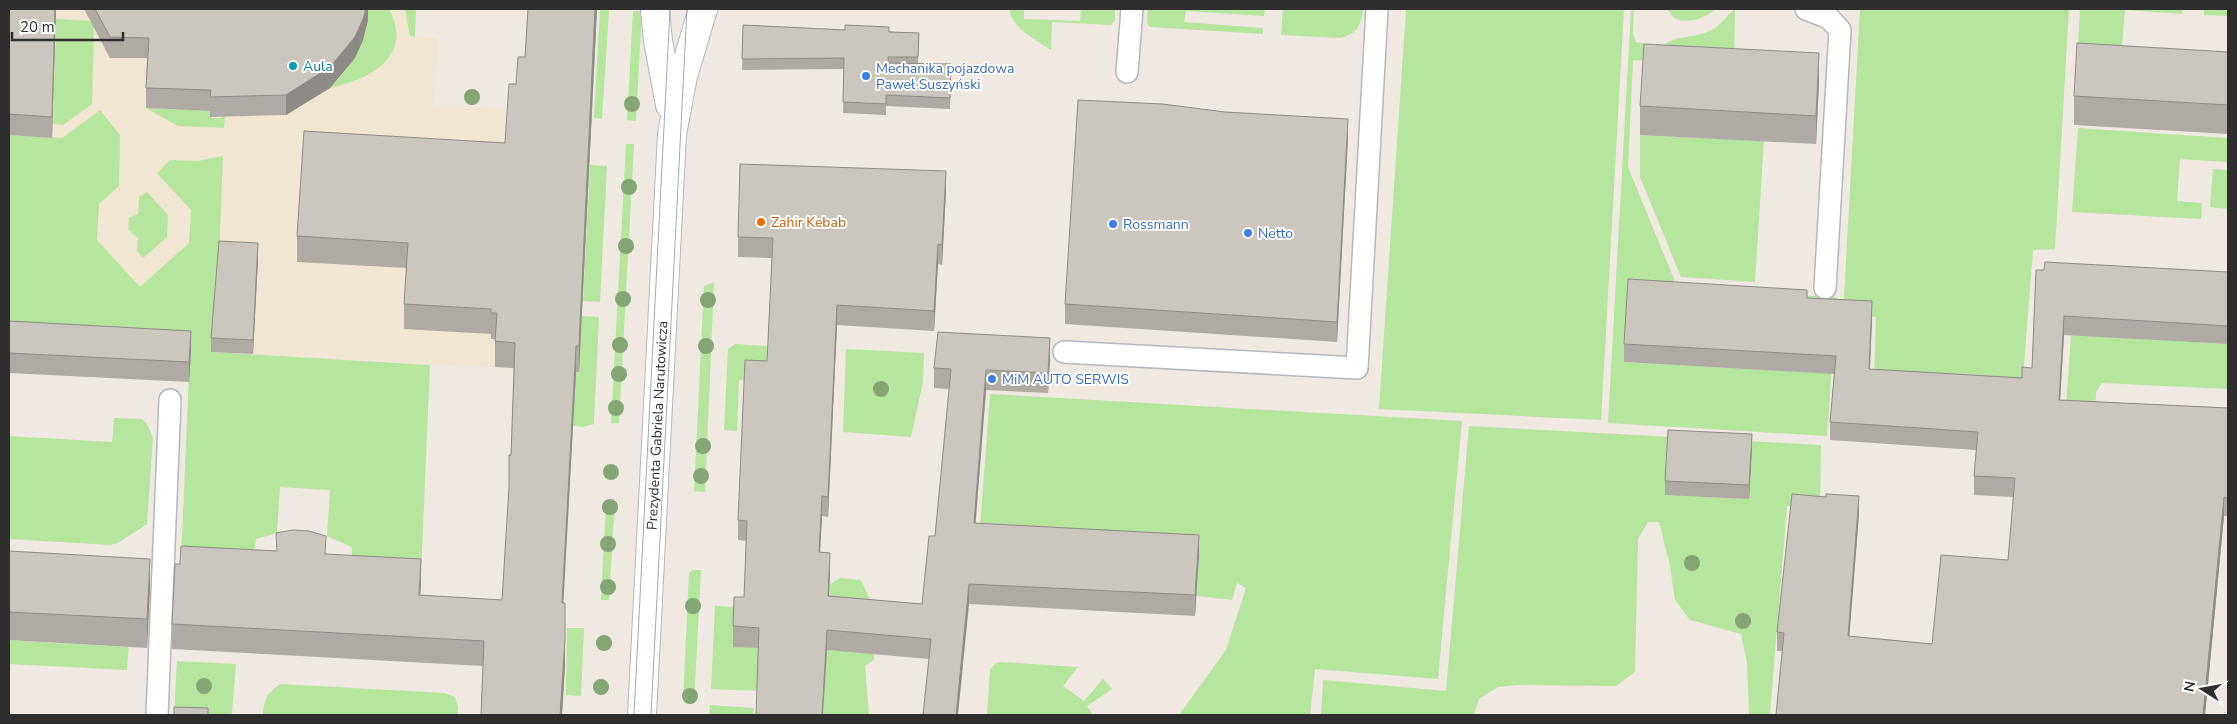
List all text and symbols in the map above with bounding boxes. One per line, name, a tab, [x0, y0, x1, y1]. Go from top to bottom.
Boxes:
scale bar	[12, 10, 124, 42]
text: 20 m	[20, 17, 55, 37]
place label: Aula	[303, 57, 333, 76]
place label: Mechanika pojazdowa Paweł Suszyński	[876, 59, 1014, 94]
marker: Aula	[287, 60, 299, 72]
marker: Mechanika pojazdowa Paweł Suszyński	[860, 70, 872, 82]
place label: Zahir Kebab	[771, 213, 846, 232]
place label: Rossmann	[1123, 215, 1189, 234]
marker: Zahir Kebab	[755, 216, 767, 228]
marker: Rossmann	[1107, 218, 1119, 230]
place label: Netto	[1258, 224, 1293, 243]
marker: Netto	[1242, 227, 1254, 239]
street label: Prezydenta Gabriela Narutowicza	[642, 320, 672, 530]
place label: MiM AUTO SERWIS	[1002, 370, 1129, 389]
marker: MiM AUTO SERWIS	[986, 373, 998, 385]
north arrow	[2177, 664, 2227, 714]
text: N	[2179, 680, 2200, 694]

